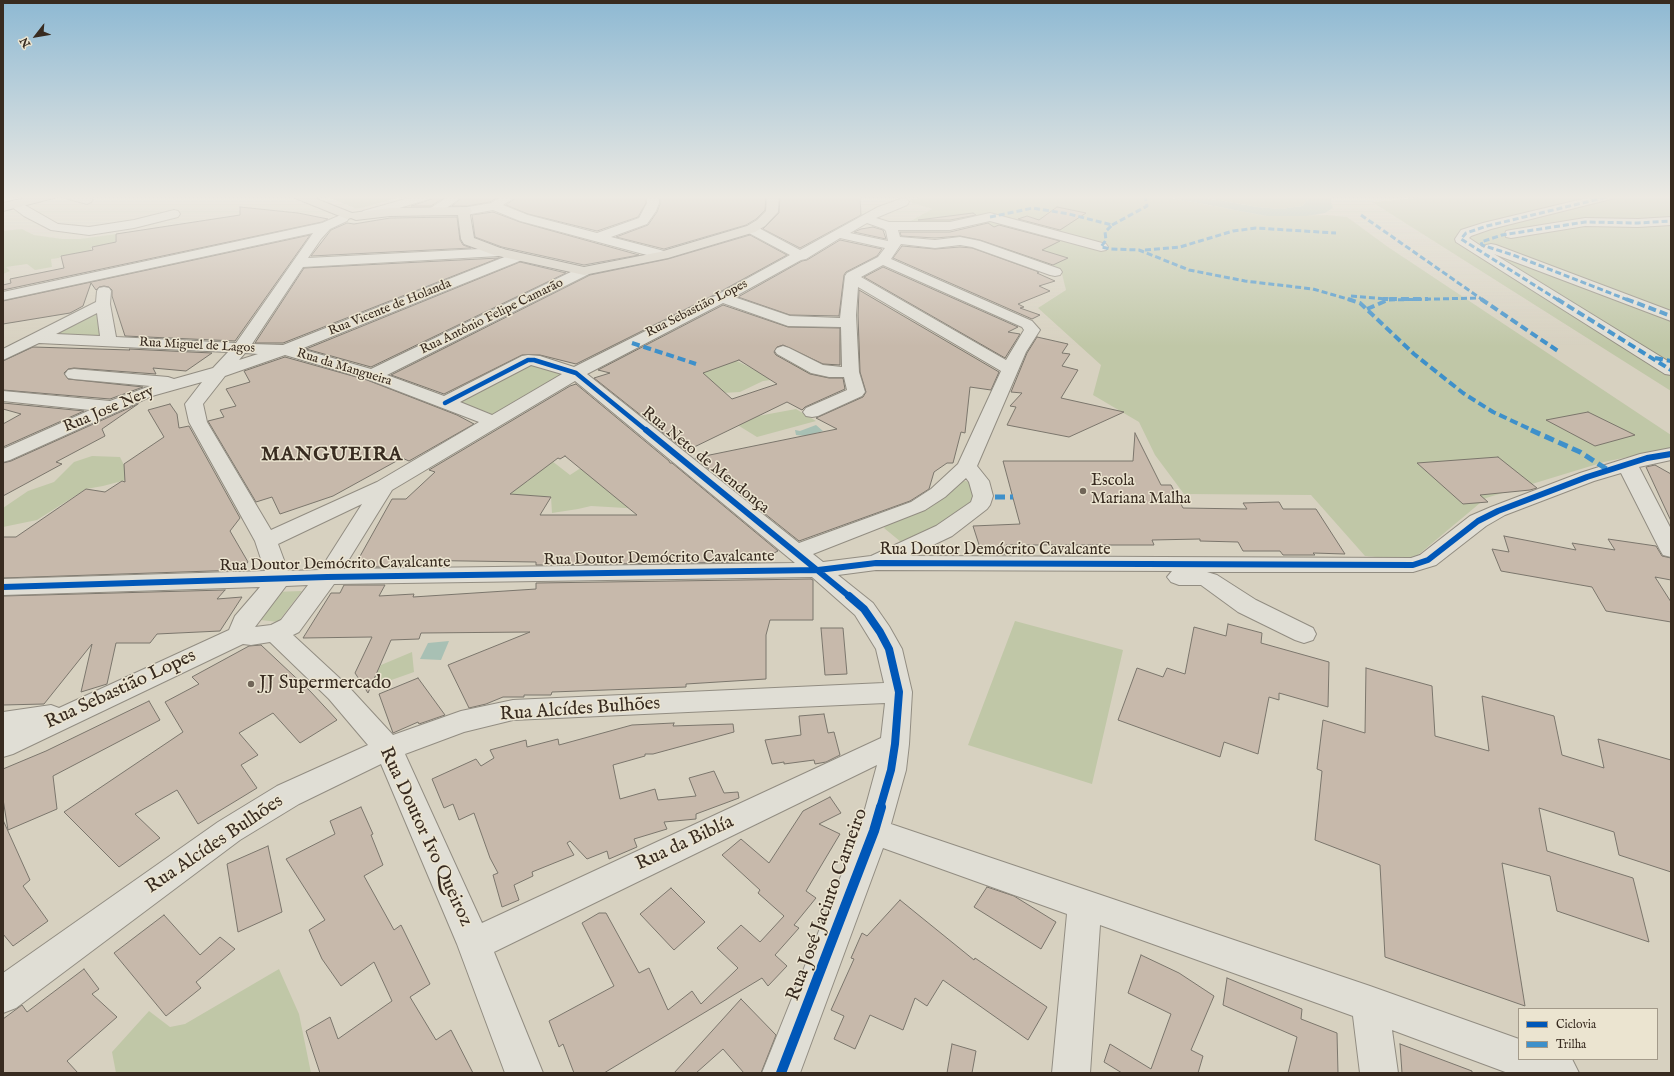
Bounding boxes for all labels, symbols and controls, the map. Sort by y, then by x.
north arrow [16,16,56,56]
text: N [17,34,34,50]
street label: Rua Vicente de Holanda [326,276,454,340]
street label: Rua Antônio Felipe Camarão [418,276,566,358]
street label: Rua Sebastião Lopes [643,277,751,341]
street label: Rua Miguel de Lagos [139,335,255,357]
street label: Rua da Mangueira [294,346,394,390]
street label: Rua Jose Nery [61,382,157,438]
street label: Rua Neto de Mendonça [637,404,773,518]
district label: MANGUEIRA [261,444,403,468]
place label: Escola Mariana Malha [1091,472,1191,510]
marker: Escola Mariana Malha [1078,486,1088,496]
street label: Rua Doutor Demócrito Cavalcante [879,541,1111,561]
street label: Rua Doutor Demócrito Cavalcante [543,547,775,571]
street label: Rua Doutor Demócrito Cavalcante [219,553,451,577]
street label: Rua Sebastião Lopes [42,645,200,735]
place label: JJ Supermercado [259,673,391,695]
marker: JJ Supermercado [246,679,256,689]
street label: Rua Alcídes Bulhões [499,693,661,727]
street label: Rua Doutor Ivo Queiroz [373,744,477,930]
street label: Rua Alcídes Bulhões [142,791,288,899]
street label: Rua José Jacinto Carneiro [783,806,873,1004]
street label: Rua da Biblía [633,811,737,877]
legend [1518,1008,1658,1060]
text: Ciclovia [1556,1017,1596,1032]
text: Trilha [1556,1037,1586,1052]

